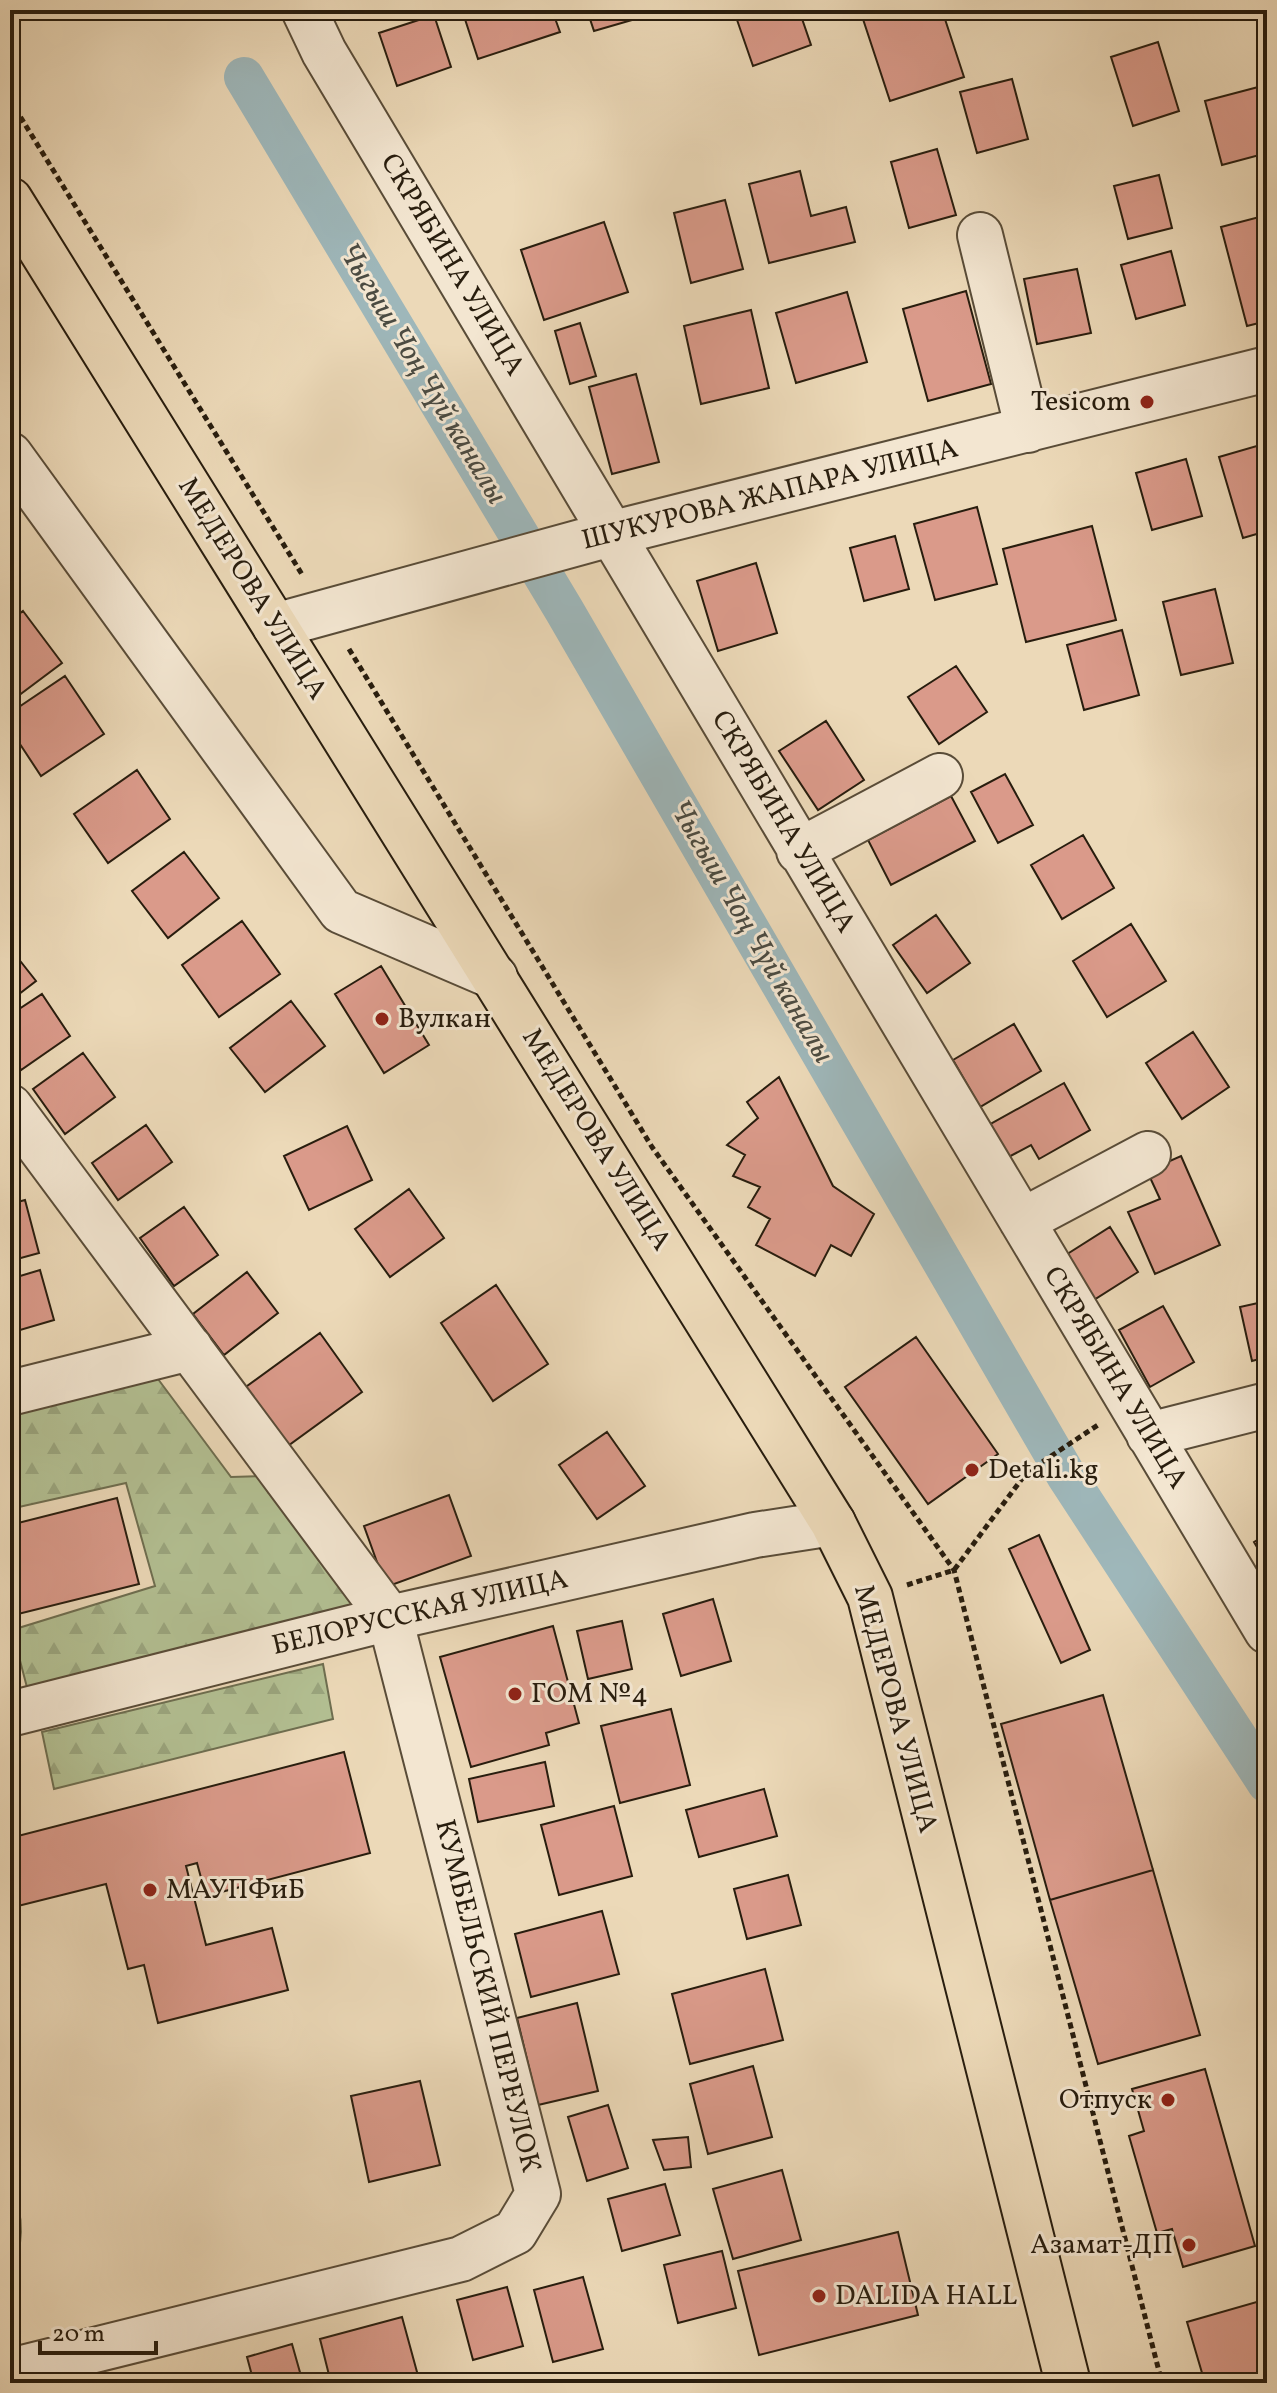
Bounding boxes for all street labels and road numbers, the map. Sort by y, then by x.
street label: СКРЯБИНА УЛИЦА [370,146,534,384]
street label: ШУКУРОВА ЖАПАРА УЛИЦА [578,429,963,561]
street label: МЕДЕРОВА УЛИЦА [168,470,336,708]
street label: СКРЯБИНА УЛИЦА [701,703,865,941]
street label: МЕДЕРОВА УЛИЦА [512,1021,680,1259]
street label: СКРЯБИНА УЛИЦА [1033,1259,1197,1497]
street label: БЕЛОРУССКАЯ УЛИЦА [268,1560,572,1666]
street label: МЕДЕРОВА УЛИЦА [843,1581,947,1838]
street label: КУМБЕЛЬСКИЙ ПЕРЕУЛОК [424,1816,550,2176]

